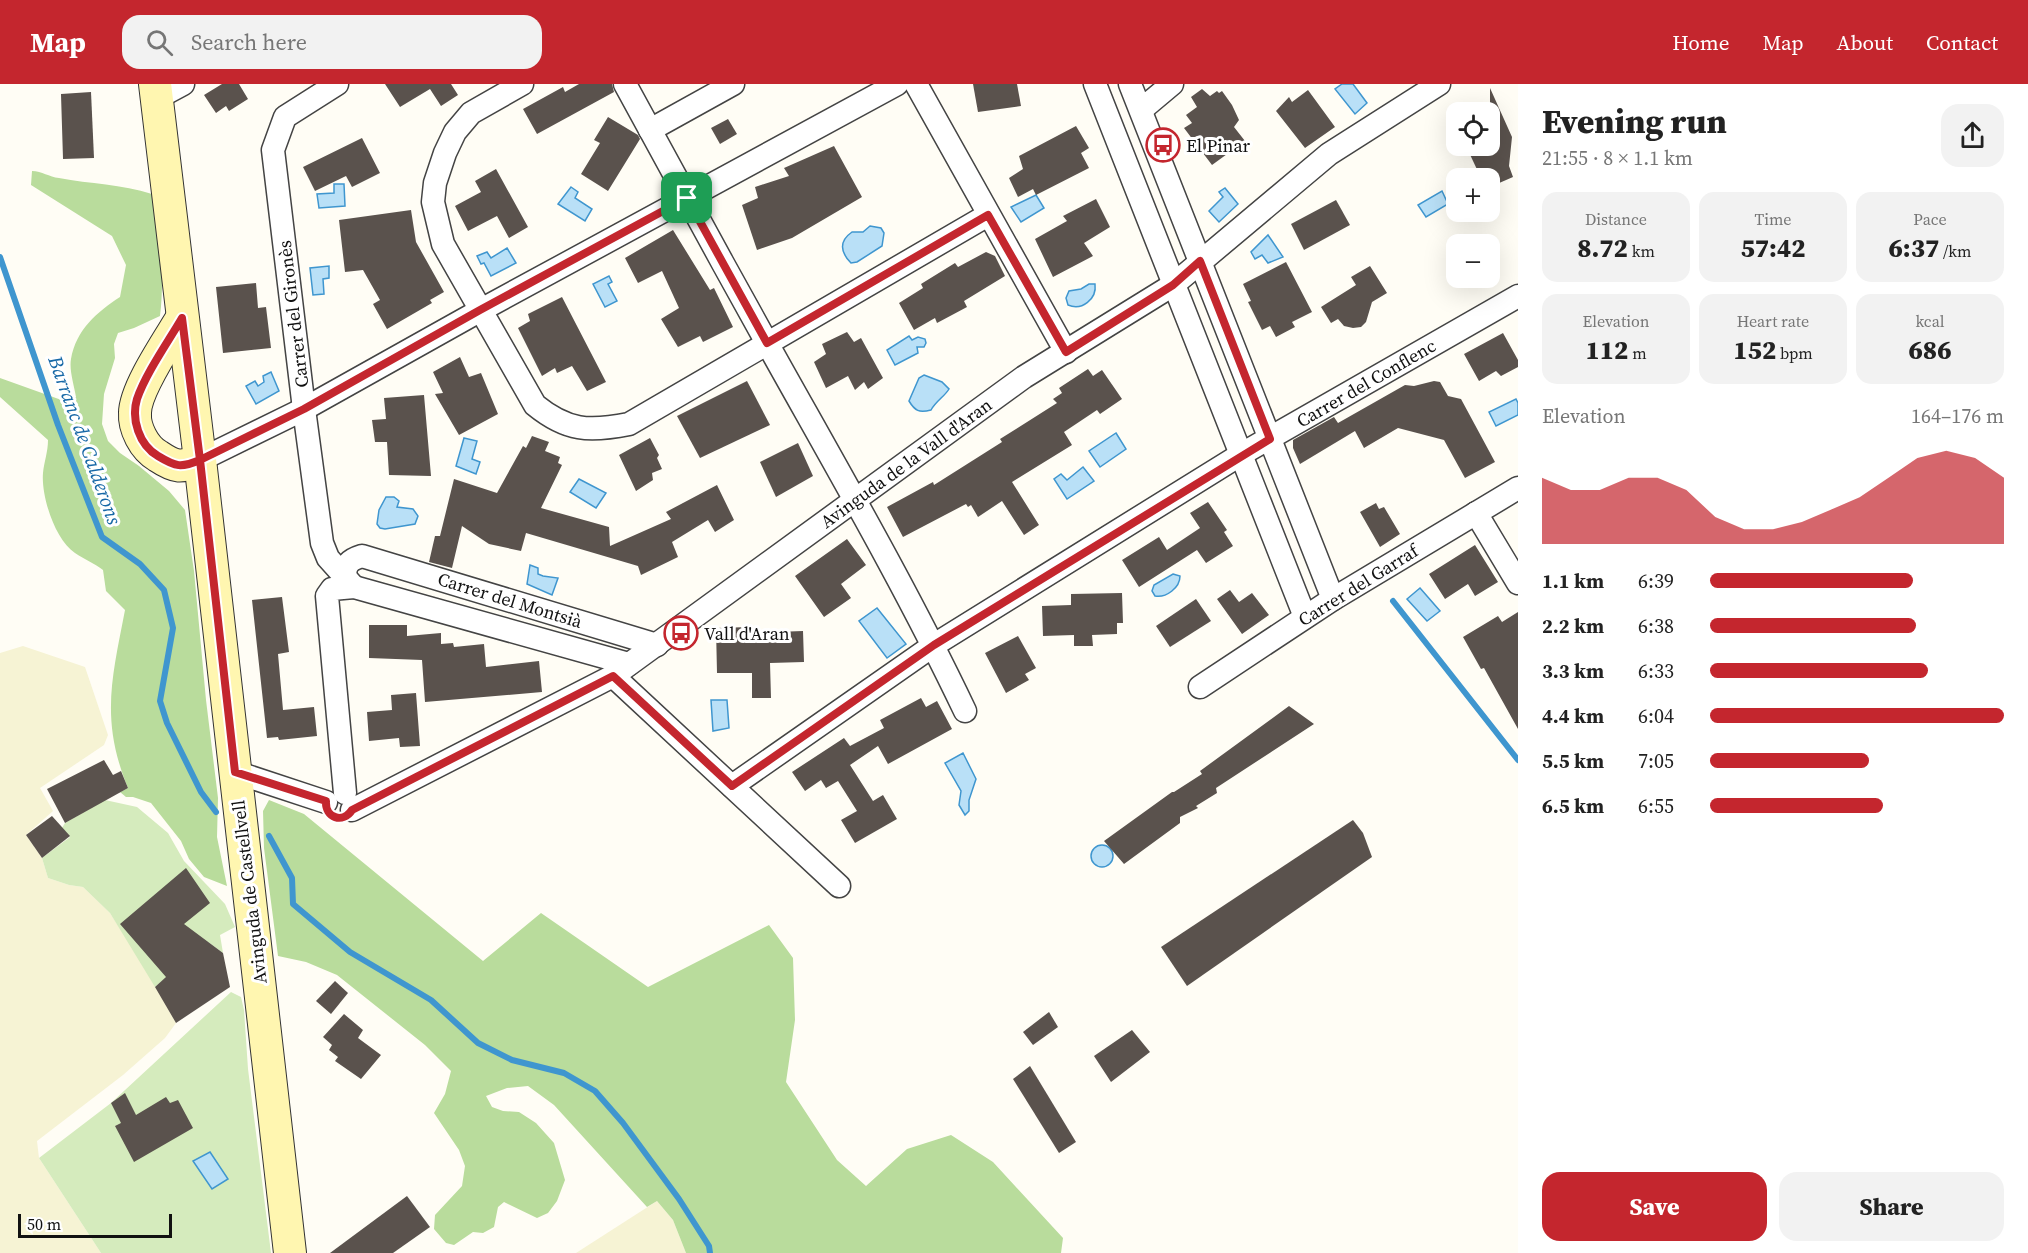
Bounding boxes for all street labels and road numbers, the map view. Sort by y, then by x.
street label: Carrer del Gironès [272,239,314,389]
street label: Carrer del Conflenc [1292,333,1441,433]
street label: Avinguda de la Vall d'Aran [815,392,997,534]
street label: Carrer del Garraf [1293,537,1424,632]
street label: Carrer del Montsià [435,566,586,634]
street label: Avinguda de Castellvell [225,799,273,985]

